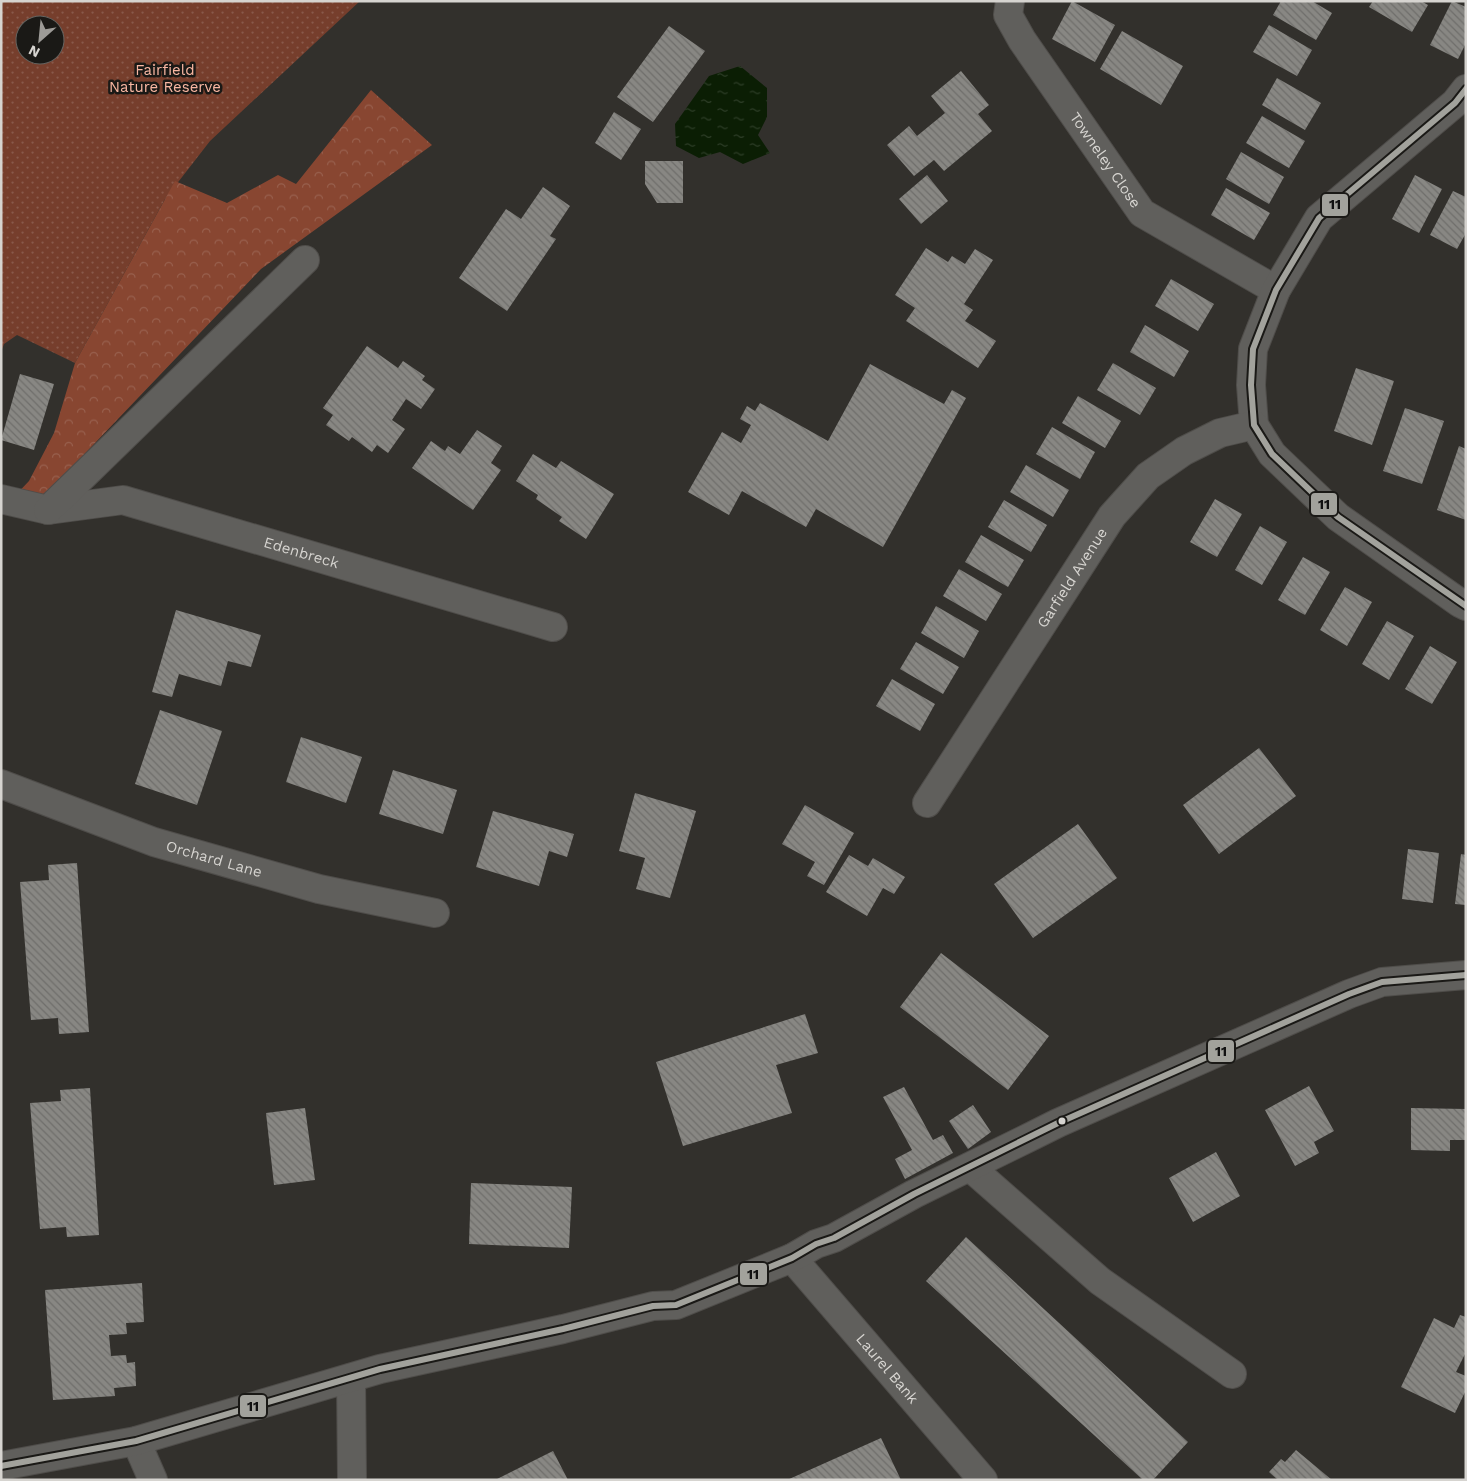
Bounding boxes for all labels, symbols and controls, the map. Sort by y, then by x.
north arrow [15,15,65,65]
text: N [26,42,42,61]
park label: Fairfield Nature Reserve [109,61,221,96]
street label: Towneley Close [1066,109,1145,212]
line badge: 11 [1321,193,1349,217]
text: 11 [1329,196,1341,212]
line badge: 11 [1310,492,1338,516]
text: 11 [1318,496,1330,512]
street label: Garfield Avenue [1033,524,1111,631]
street label: Edenbreck [262,533,342,572]
street label: Orchard Lane [164,837,264,881]
line badge: 11 [1207,1039,1235,1063]
text: 11 [1215,1043,1227,1059]
unlabelled marker [1057,1116,1067,1126]
line badge: 11 [739,1262,768,1286]
text: 11 [747,1266,759,1282]
street label: Laurel Bank [852,1330,923,1408]
line badge: 11 [239,1394,267,1418]
text: 11 [247,1398,259,1414]

